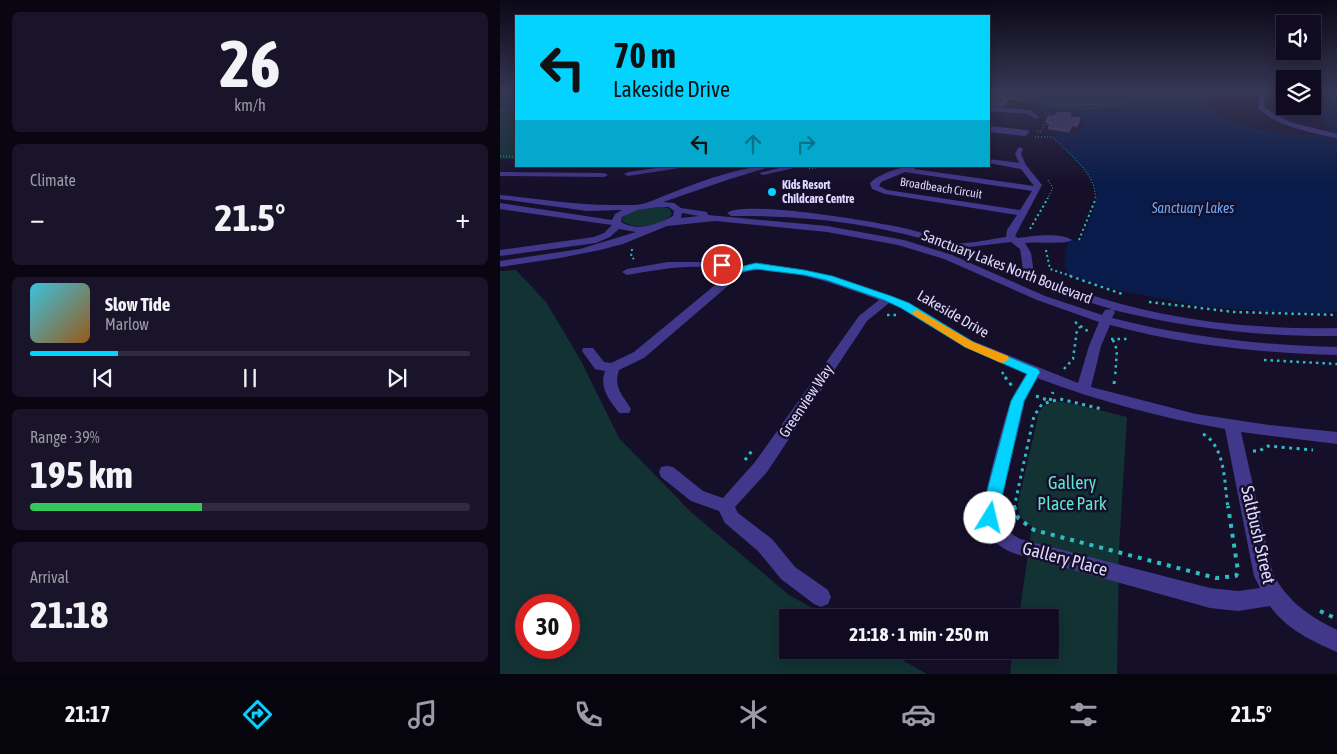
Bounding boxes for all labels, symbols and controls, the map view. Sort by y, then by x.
map controls [1276,15,1321,115]
button: sound [1276,15,1321,60]
text: 26 [219,26,281,101]
icon: left [530,35,595,100]
text: 70 m [613,35,676,75]
button: layers [1276,70,1321,115]
text: Lakeside Drive [613,76,730,102]
text: km/h [234,96,266,114]
icon: left [686,130,714,158]
icon: ahead [739,130,767,158]
icon: right [792,130,820,158]
text: Climate [30,171,76,189]
street label: Broadbeach Circuit [899,175,984,201]
place label: Kids Resort Childcare Centre [782,178,855,206]
marker: Kids Resort Childcare Centre [766,186,778,198]
text: 21.5° [215,196,285,239]
water label: Sanctuary Lakes [1151,200,1234,216]
text: − [30,202,45,234]
text: + [455,202,470,234]
street label: Sanctuary Lakes North Boulevard [920,226,1095,307]
pin [701,244,743,286]
icon: arrive [708,251,736,279]
street label: Lakeside Drive [914,286,992,341]
text: Slow Tide [105,293,170,315]
text: Marlow [105,315,149,333]
street label: Greenview Way [775,361,836,440]
icon: previous [89,364,117,392]
icon: pause [236,364,264,392]
icon: next [383,364,411,392]
text: Range · 39% [30,428,100,446]
text: 195 km [30,453,133,496]
park label: Gallery Place Park [1037,472,1107,514]
street label: Saltbush Street [1237,484,1280,586]
position arrow [963,491,1015,543]
street label: Gallery Place [1020,537,1110,580]
text: Arrival [30,568,69,586]
text: 21:18 [30,593,108,636]
speed limit sign: 30 [515,594,580,659]
text: 21:18 · 1 min · 250 m [849,623,989,645]
icon: directions [240,697,275,732]
icon: music [405,697,440,732]
icon: phone [571,697,606,732]
icon: climate [736,697,771,732]
icon: car [901,697,936,732]
icon: filters [1066,697,1101,732]
text: 21:17 [65,701,110,727]
text: 21.5° [1231,701,1272,727]

